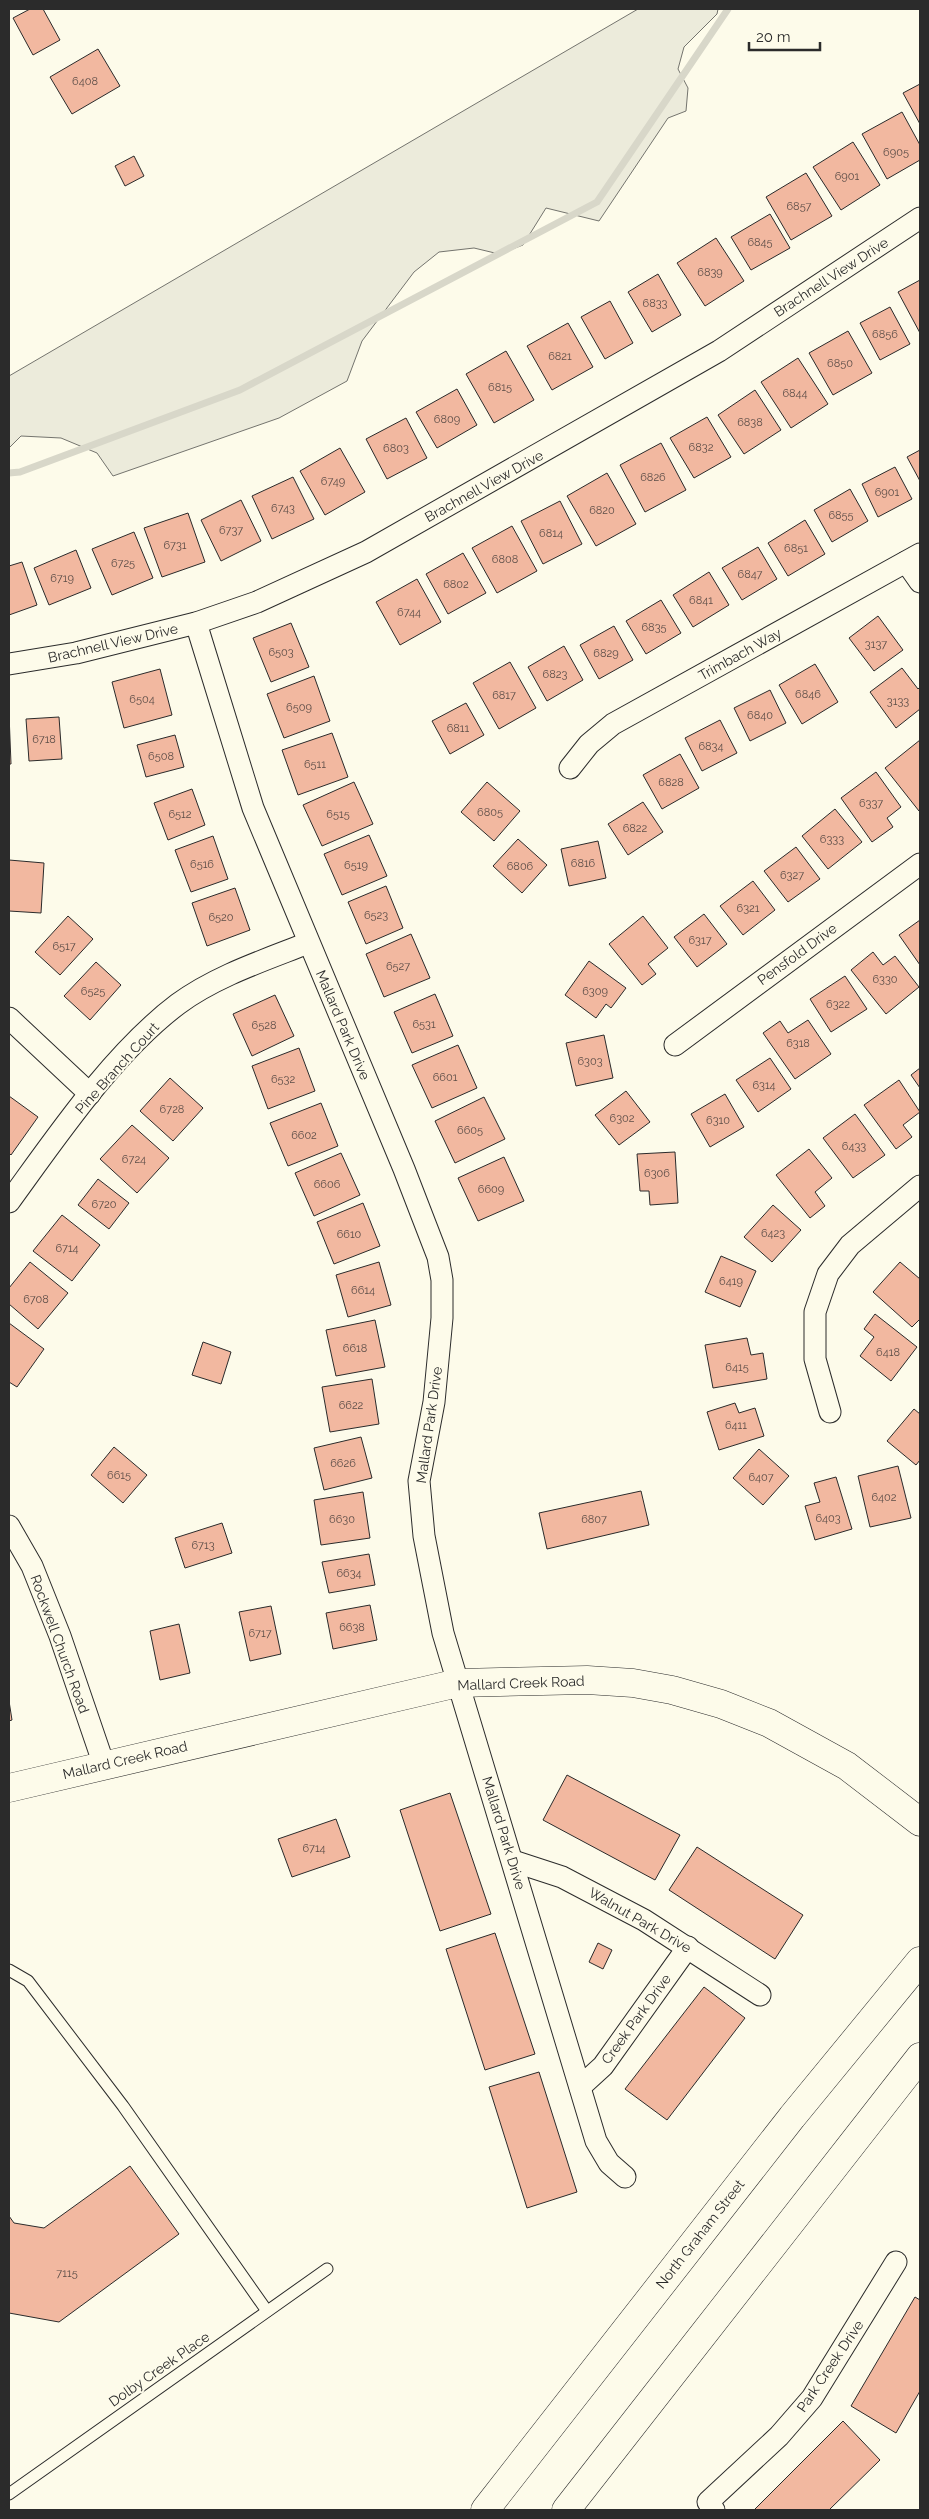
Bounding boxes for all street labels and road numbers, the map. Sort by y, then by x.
street label: Brachnell View Drive [771,234,891,320]
street label: Brachnell View Drive [422,447,546,525]
street label: Brachnell View Drive [46,620,180,666]
street label: Trimbach Way [696,624,785,683]
street label: Pensfold Drive [754,920,840,988]
street label: Mallard Park Drive [313,968,373,1082]
street label: Pine Branch Court [72,1019,162,1117]
street label: Mallard Park Drive [413,1366,445,1484]
street label: Rockwell Church Road [27,1573,93,1715]
street label: Mallard Creek Road [457,1673,585,1693]
street label: Mallard Creek Road [61,1738,189,1782]
street label: Mallard Park Drive [479,1774,529,1892]
street label: Walnut Park Drive [586,1884,694,1956]
street label: Creek Park Drive [598,1971,674,2067]
street label: North Graham Street [652,2176,748,2292]
street label: Park Creek Drive [793,2317,867,2415]
street label: Dolby Creek Place [106,2328,212,2410]

